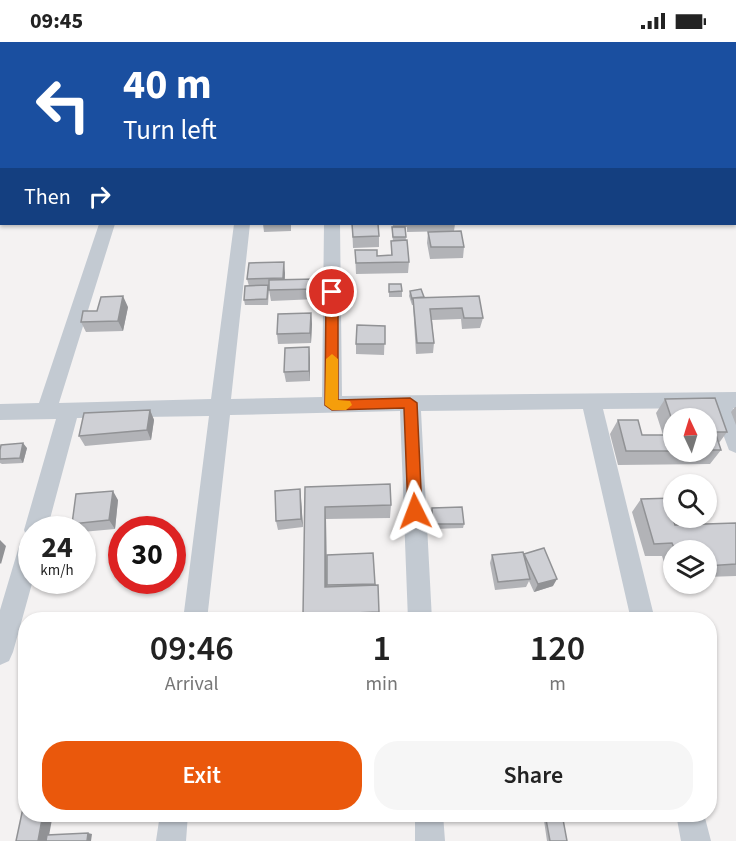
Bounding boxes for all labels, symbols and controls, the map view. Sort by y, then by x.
text: 09:45 [30,5,83,37]
text: 40 m [123,55,212,115]
icon: left [24,66,102,144]
text: Turn left [123,111,217,150]
icon: right [83,180,116,213]
text: Then [24,181,71,213]
pin [306,266,357,317]
icon: arrive [315,275,348,308]
north arrow [663,408,717,462]
map controls [663,408,717,594]
button: search [663,474,717,528]
position arrow [383,479,447,543]
speed limit sign: 30 [108,516,186,594]
text: 24 [41,526,73,569]
button: layers [663,540,717,594]
text: km/h [40,560,74,581]
text: 09:46 [150,623,234,674]
text: 1 [372,623,391,674]
text: 120 [530,623,585,674]
text: Arrival [165,670,219,698]
text: min [365,670,398,698]
text: m [549,670,566,698]
button: Exit [42,741,362,810]
button: Share [374,741,693,810]

